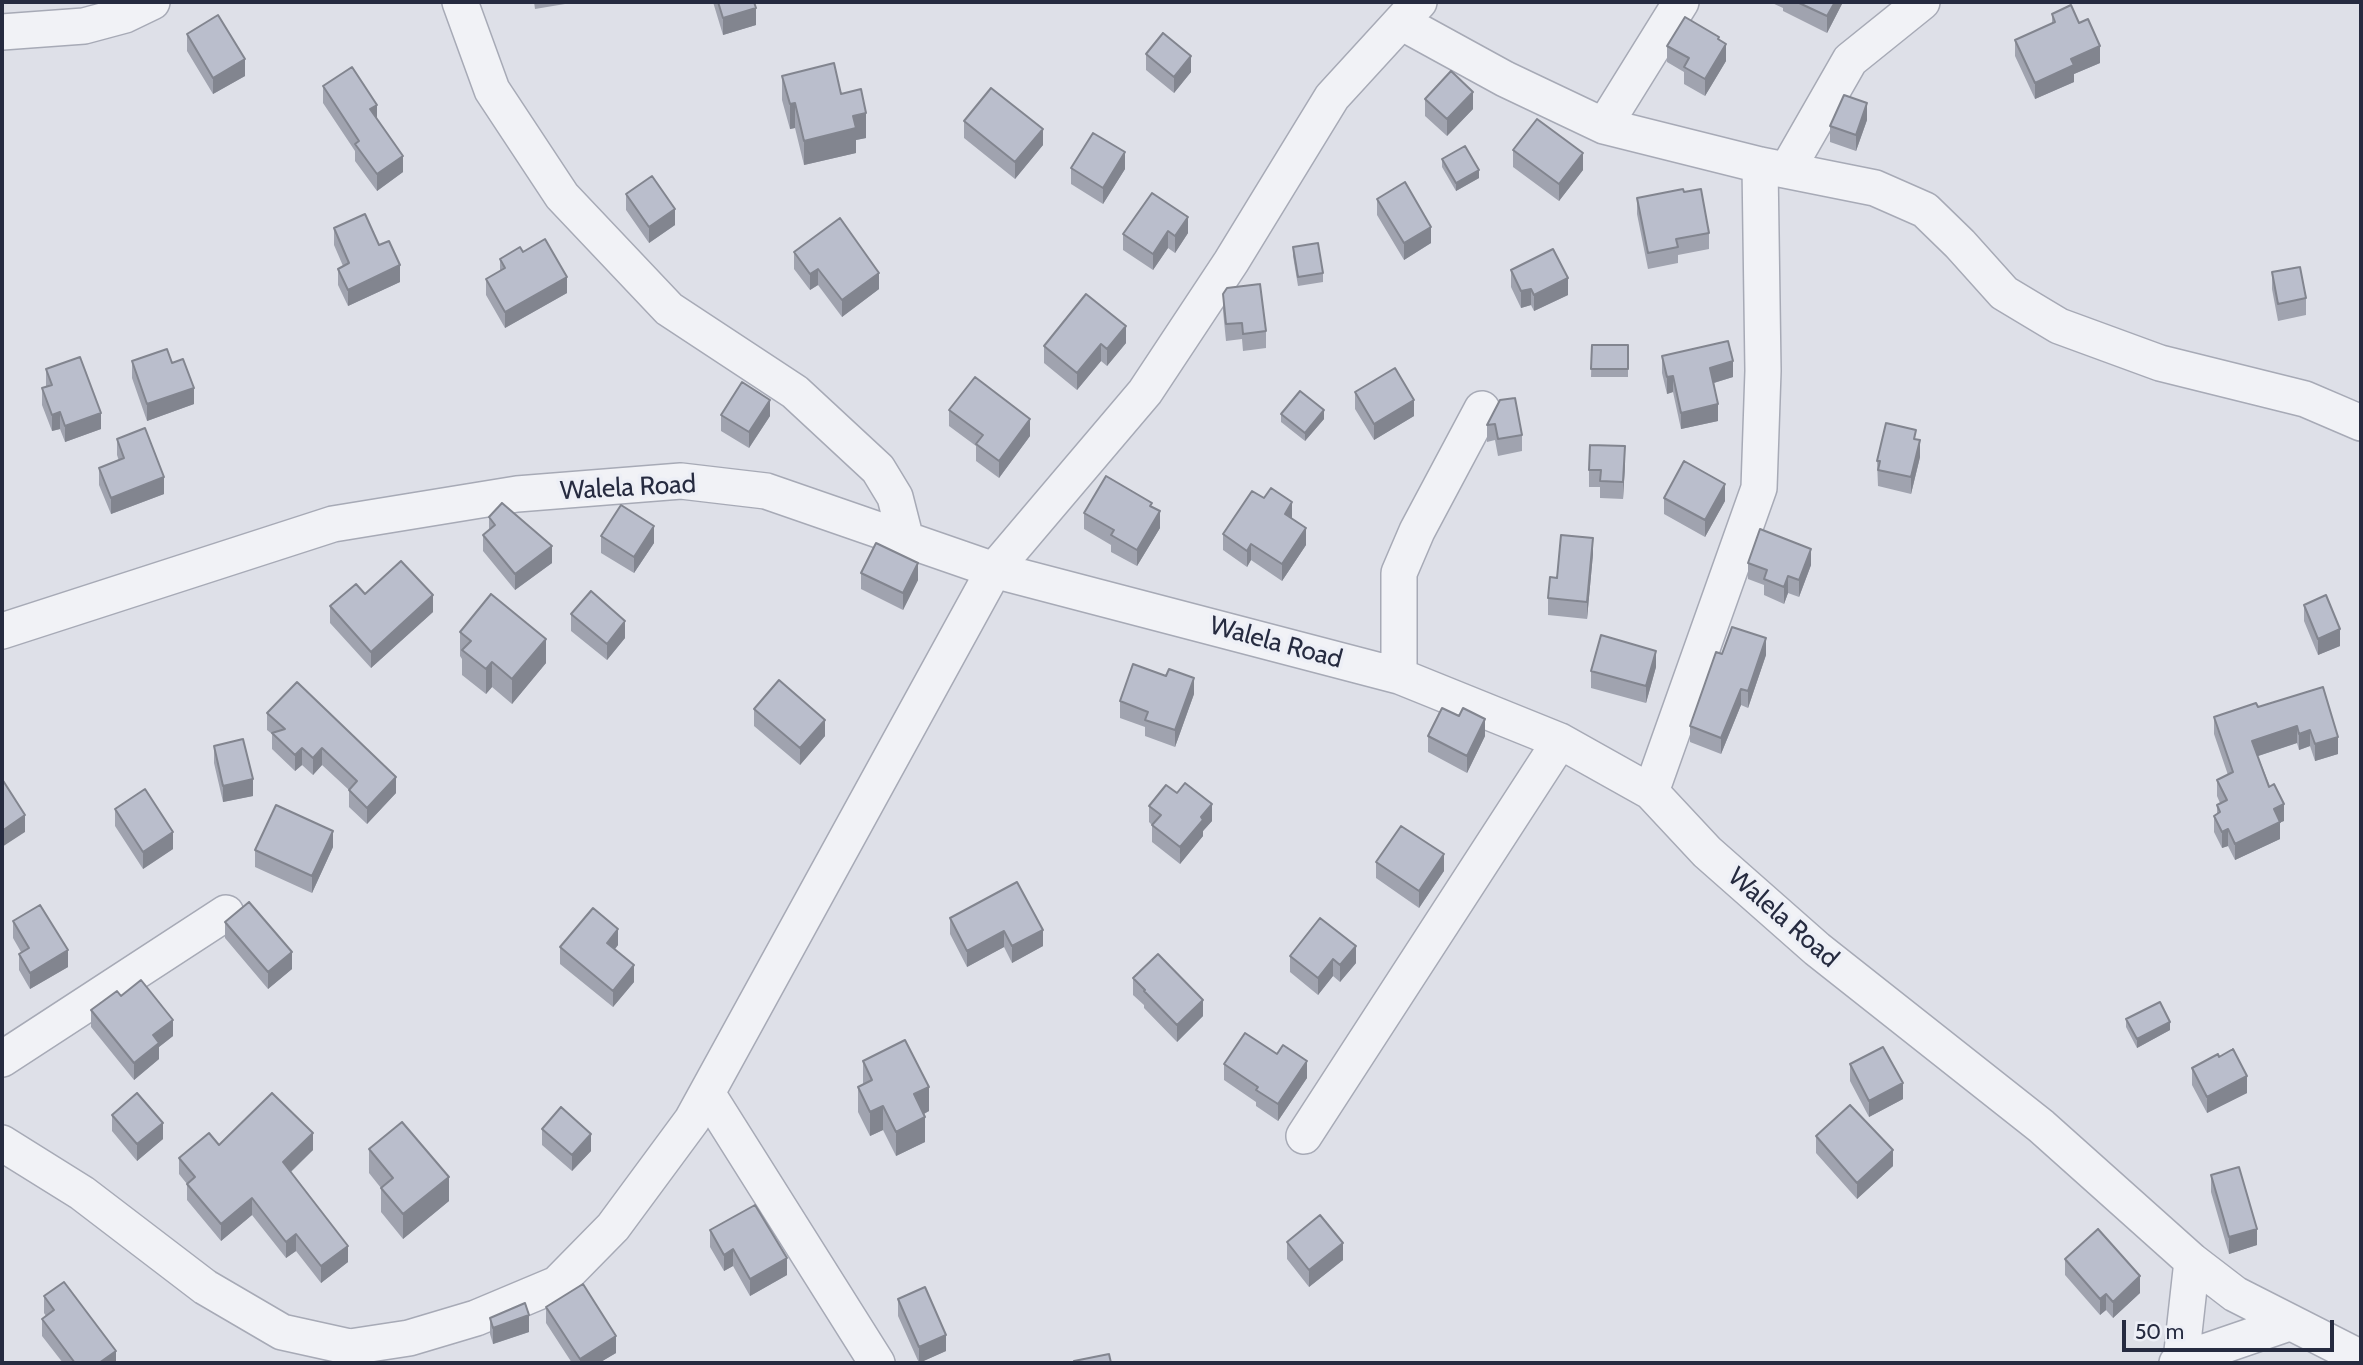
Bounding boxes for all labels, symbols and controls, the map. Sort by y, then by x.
street label: Walela Road [559,469,697,507]
street label: Walela Road [1206,610,1346,676]
street label: Walela Road [1721,862,1845,974]
scale bar [2125,1306,2337,1350]
text: 50 m [2135,1319,2184,1344]

